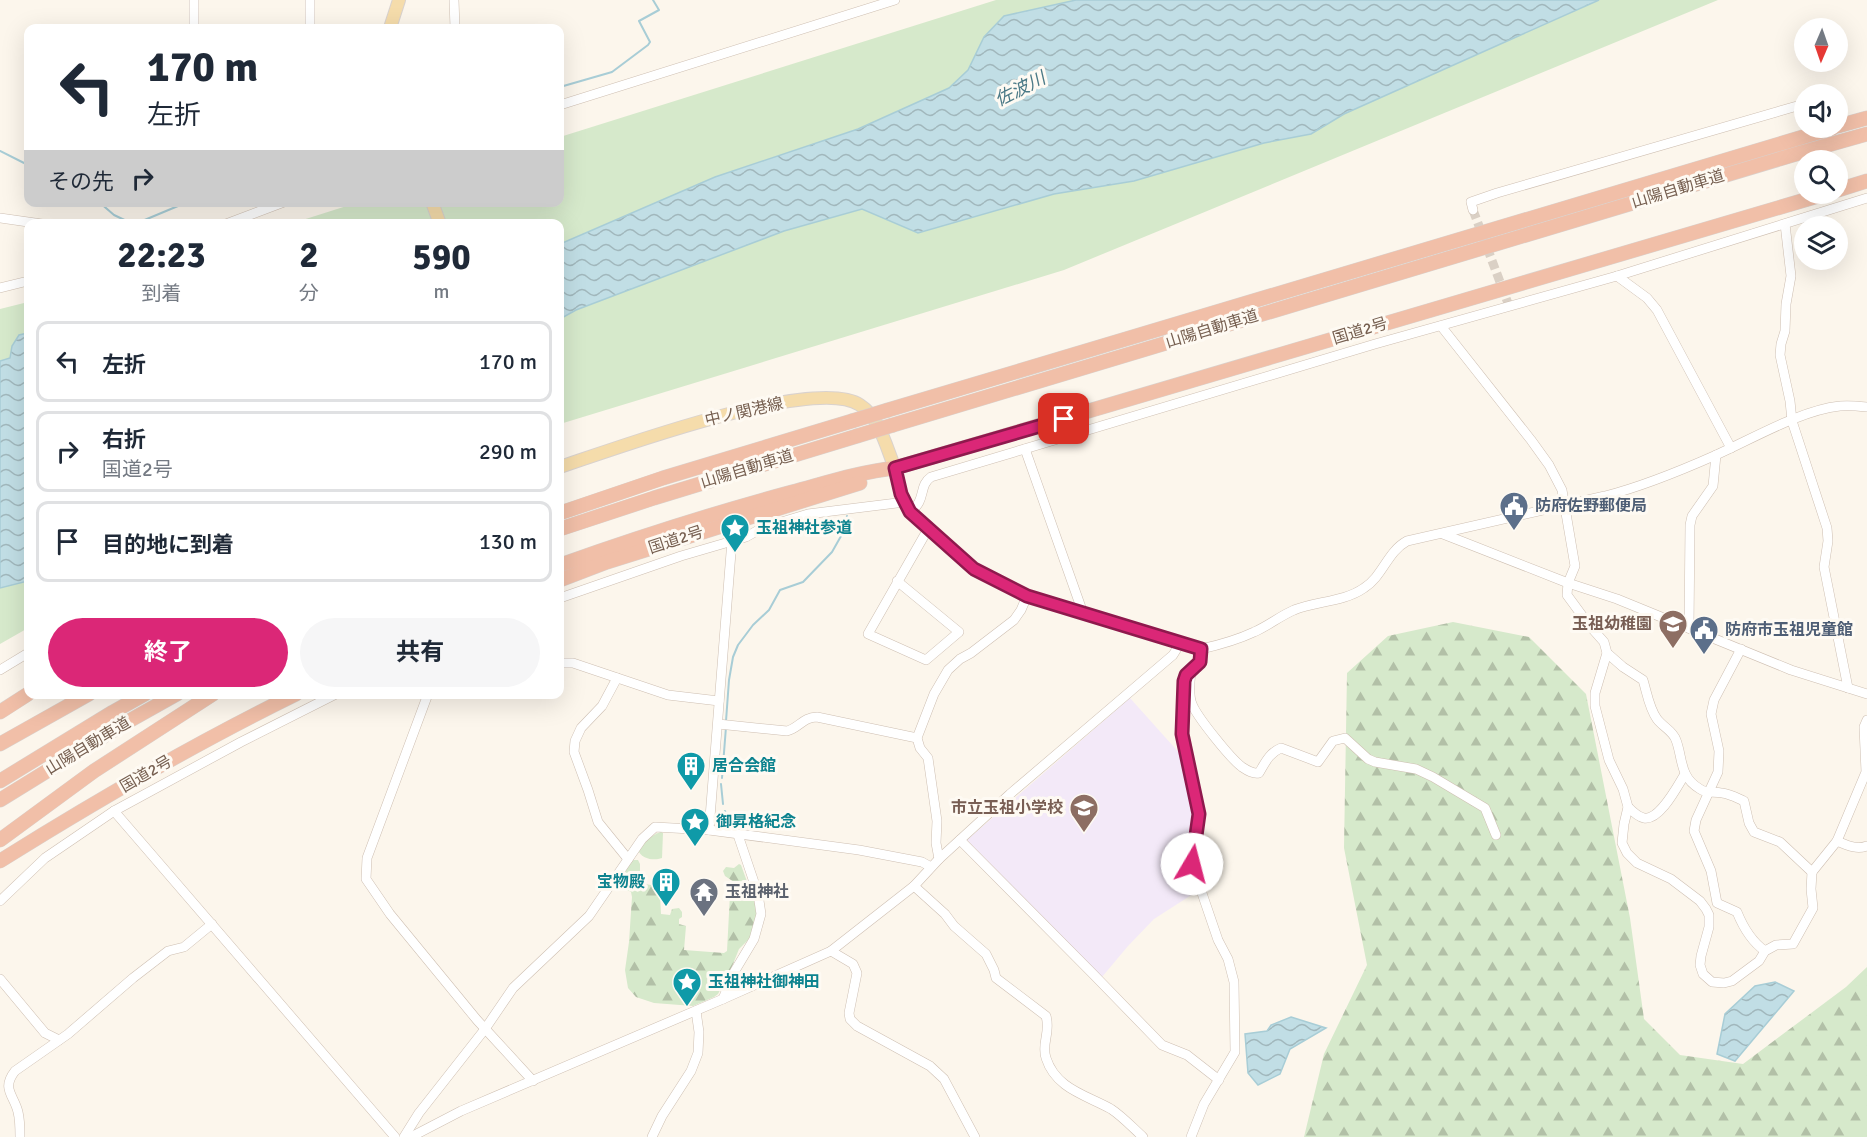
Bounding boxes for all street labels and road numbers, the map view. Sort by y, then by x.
street label: 山陽自動車道 [1629,165,1727,213]
street label: 山陽自動車道 [1163,305,1261,353]
street label: 国道2号 [1330,313,1390,349]
street label: 中ノ関港線 [703,393,785,431]
street label: 山陽自動車道 [698,445,796,493]
street label: 国道2号 [646,522,706,558]
street label: 山陽自動車道 [42,713,134,779]
street label: 国道2号 [116,751,176,797]

